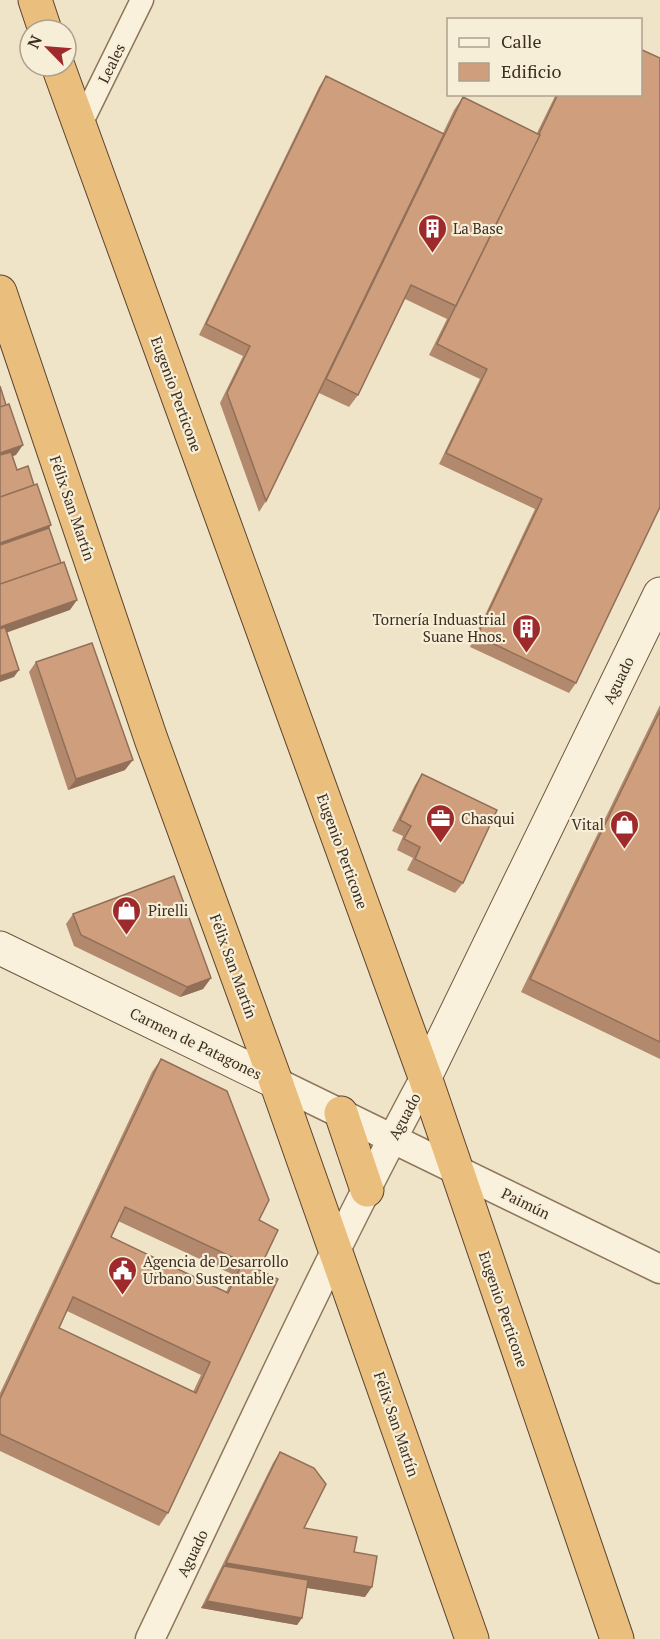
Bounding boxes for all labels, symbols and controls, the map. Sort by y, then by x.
north arrow [18,18,78,78]
legend [447,18,642,96]
text: Calle [501,29,542,53]
text: N [22,32,47,52]
street label: Leales [93,40,129,86]
text: Edificio [501,59,561,83]
building icon: La Base [416,212,448,254]
place label: La Base [453,218,503,238]
street label: Eugenio Perticone [147,333,207,455]
street label: Félix San Martín [46,453,100,563]
place label: Tornería Induastrial Suane Hnos. [373,609,506,646]
building icon: Tornería Induastrial Suane Hnos. [511,612,543,654]
street label: Aguado [598,653,638,707]
street label: Eugenio Perticone [313,790,373,912]
office icon: Chasqui [424,802,456,844]
place label: Chasqui [461,808,515,828]
shop icon: Vital [609,808,641,850]
place label: Vital [572,814,604,834]
shop icon: Pirelli [111,894,143,936]
place label: Pirelli [148,900,188,920]
street label: Félix San Martín [206,911,262,1021]
street label: Carmen de Patagones [127,1002,265,1084]
street label: Aguado [383,1089,425,1143]
street label: Paimún [498,1183,554,1223]
street label: Eugenio Perticone [475,1248,533,1370]
place label: Agencia de Desarrollo Urbano Sustentable [143,1251,289,1288]
public building icon: Agencia de Desarrollo Urbano Sustentable [106,1254,138,1296]
street label: Félix San Martín [370,1369,424,1479]
street label: Aguado [172,1526,212,1580]

